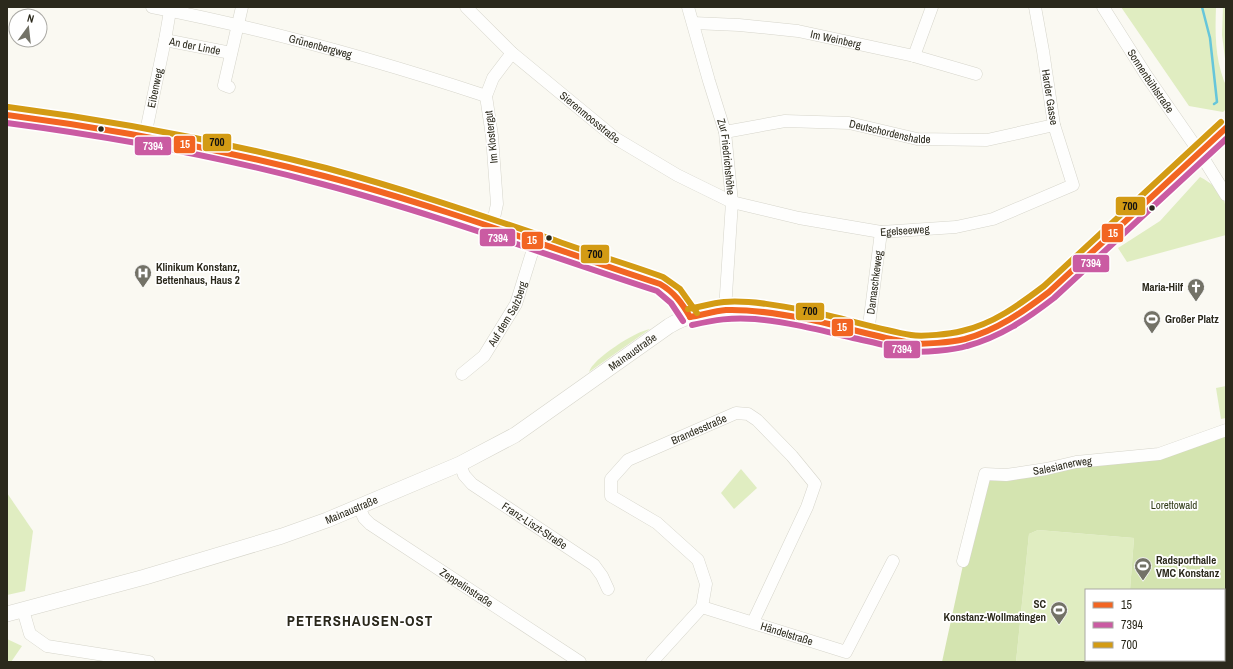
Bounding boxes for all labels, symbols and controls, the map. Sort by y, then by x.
north arrow [8,8,48,48]
text: N [26,11,36,26]
street label: Im Weinberg [809,27,862,51]
street label: Grünenbergweg [287,31,354,62]
street label: An der Linde [167,34,222,58]
street label: Sonnenbühlstraße [1124,46,1177,116]
street label: Eibenweg [144,67,166,109]
street label: Harder Gasse [1039,68,1061,126]
street label: Sierenmoosstraße [557,88,623,146]
street label: Im Klostergut [481,109,501,164]
street label: Deutschordenshalde [848,116,931,146]
street label: Zur Friedrichshöhe [714,117,738,195]
unlabelled marker [96,124,106,134]
line badge: 700 [202,133,232,152]
line badge: 15 [173,135,196,154]
text: 700 [209,135,225,149]
line badge: 7394 [134,136,172,156]
text: 15 [180,137,190,151]
text: 7394 [143,139,163,153]
line badge: 700 [1115,196,1146,216]
text: 700 [1122,199,1138,213]
unlabelled marker [1147,203,1157,213]
street label: Egelseeweg [880,222,930,239]
line badge: 15 [1101,223,1124,243]
text: 15 [1108,226,1118,240]
line badge: 7394 [479,228,516,247]
text: 7394 [488,231,508,245]
line badge: 15 [521,231,544,250]
text: 15 [527,233,537,247]
unlabelled marker [544,233,554,243]
line badge: 700 [580,244,610,264]
text: 700 [587,247,603,261]
street label: Damaschkeweg [863,250,886,315]
line badge: 7394 [1072,254,1110,273]
text: 7394 [1081,256,1101,270]
place label: Klinikum Konstanz, Bettenhaus, Haus 2 [156,260,240,287]
hospital icon: Klinikum Konstanz, Bettenhaus, Haus 2 [133,263,153,288]
church icon: Maria-Hilf [1186,277,1206,302]
street label: Auf dem Salzberg [484,280,530,350]
place label: Maria-Hilf [1142,280,1183,294]
line badge: 700 [795,302,825,321]
text: 700 [802,304,818,318]
sports icon: Großer Platz [1142,309,1162,334]
place label: Großer Platz [1165,312,1219,326]
line badge: 15 [831,318,854,337]
text: 15 [837,320,847,334]
street label: Mainaustraße [606,330,659,374]
line badge: 7394 [883,340,921,359]
text: 7394 [892,342,912,356]
street label: Brandesstraße [669,411,729,447]
street label: Salesianerweg [1032,454,1092,478]
street label: Mainaustraße [323,492,380,527]
park label: Lorettowald [1151,498,1197,512]
street label: Franz-Liszt-Straße [499,499,570,552]
place label: Radsporthalle VMC Konstanz [1156,553,1220,580]
sports icon: Radsporthalle VMC Konstanz [1133,556,1153,581]
street label: Zeppelinstraße [437,565,496,610]
legend [1085,589,1225,661]
place label: SC Konstanz-Wollmatingen [943,597,1046,624]
text: 15 [1121,597,1132,613]
sports icon: SC Konstanz-Wollmatingen [1049,600,1069,625]
district label: PETERSHAUSEN-OST [287,610,433,631]
text: 7394 [1121,617,1143,633]
street label: Händelstraße [759,619,815,648]
text: 700 [1121,637,1137,653]

